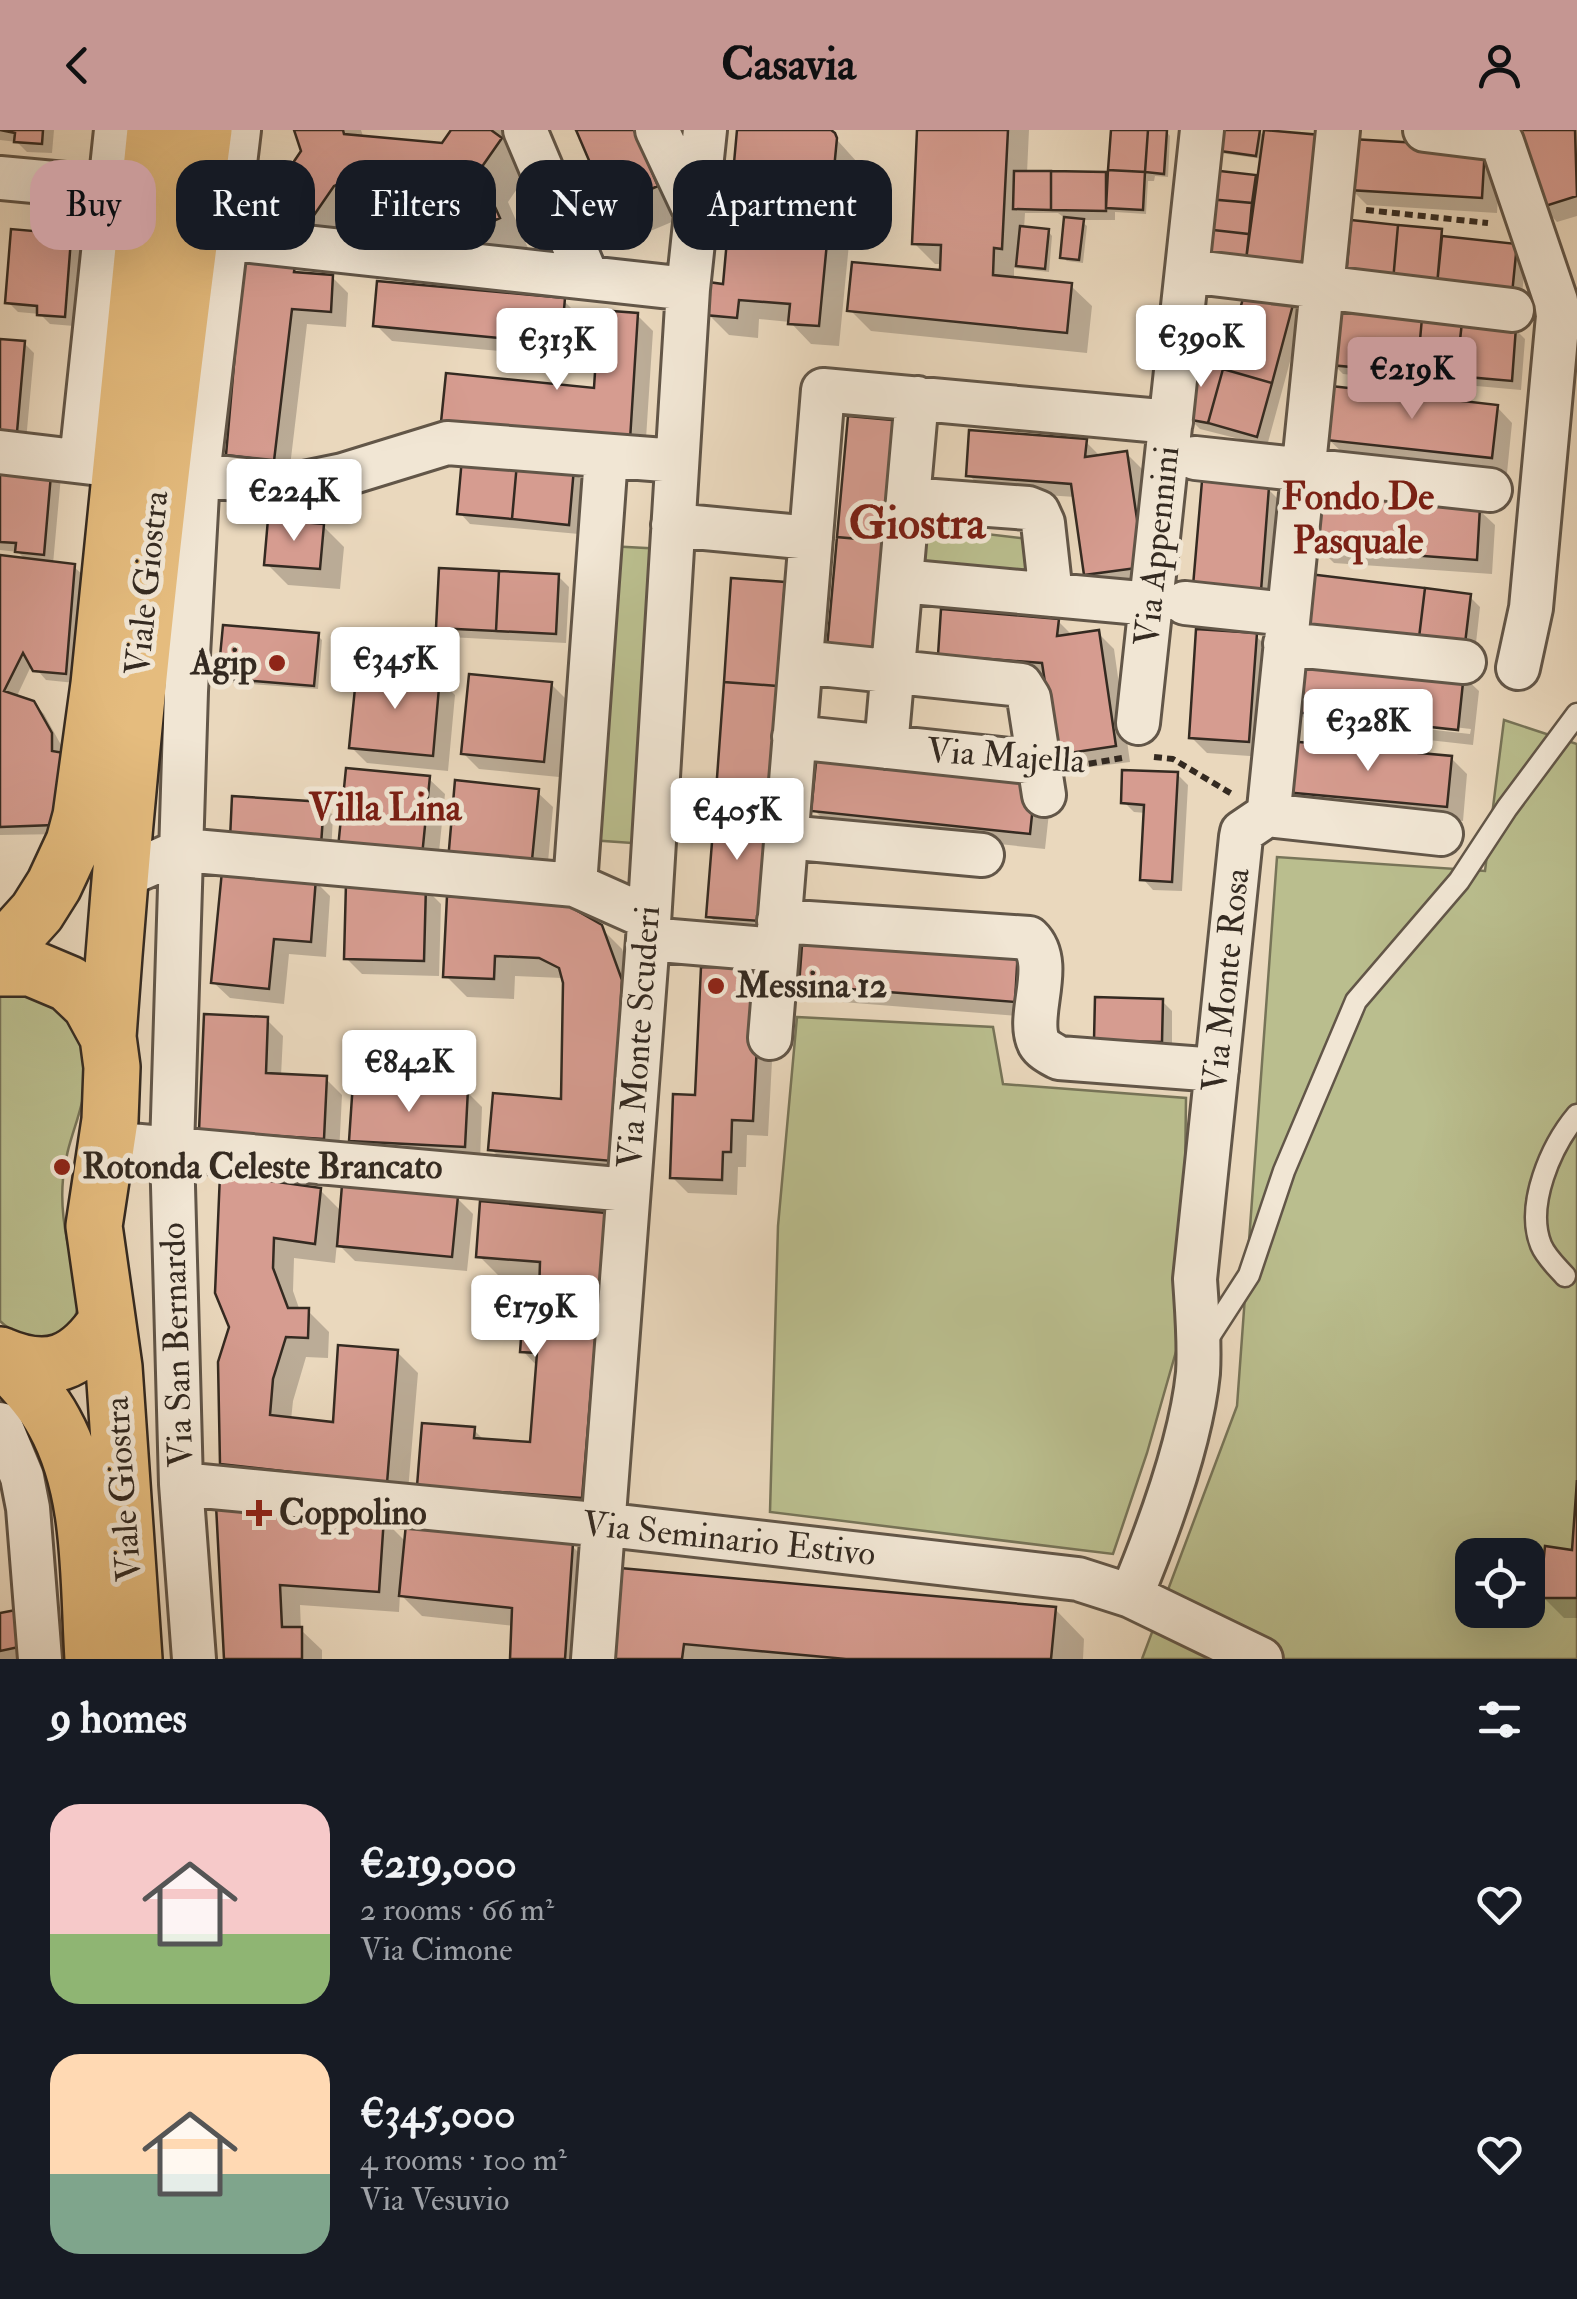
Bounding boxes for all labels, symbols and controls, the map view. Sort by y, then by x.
text: Casavia [721,37,856,93]
icon: back [50,38,105,93]
icon: person [1472,38,1527,93]
chip: Buy [30,160,156,250]
chip: Rent [176,160,315,250]
chip: Filters [335,160,496,250]
chip: New [516,160,653,250]
chip: Apartment [673,160,892,250]
pin: €390K [1131,305,1271,390]
pin: €313K [487,308,627,393]
text: €390K [1158,317,1244,357]
text: €313K [518,320,596,360]
pin: €219K [1342,337,1482,422]
text: €219K [1370,349,1455,389]
street label: Via Appennini [1125,444,1189,648]
pin: €224K [224,459,364,544]
text: €224K [249,471,339,511]
district label: Fondo De Pasquale [1282,473,1434,565]
street label: Viale Giostra [115,488,179,677]
district label: Giostra [849,496,987,552]
pin: €345K [325,627,465,712]
text: €345K [353,639,437,679]
place label: Agip [189,641,257,685]
marker: Agip [266,652,288,674]
pin: €328K [1298,689,1438,774]
text: €328K [1326,701,1410,741]
street label: Via Majella [925,729,1087,784]
pin: €405K [667,778,807,863]
district label: Villa Lina [309,784,463,832]
text: €405K [693,790,781,830]
street label: Via Monte Rosa [1192,865,1260,1094]
street label: Via Monte Scuderi [608,904,670,1170]
place label: Messina 12 [735,964,888,1008]
marker: Messina 12 [705,975,727,997]
pin: €842K [339,1030,479,1115]
text: €842K [364,1042,454,1082]
place label: Rotonda Celeste Brancato [82,1145,442,1189]
marker: Rotonda Celeste Brancato [51,1156,73,1178]
street label: Via San Bernardo [151,1222,203,1468]
pin: €179K [465,1275,605,1360]
text: €179K [493,1287,577,1327]
street label: Viale Giostra [95,1394,151,1583]
place label: Coppolino [279,1491,427,1535]
marker: Coppolino [248,1502,270,1524]
street label: Via Seminario Estivo [580,1502,878,1576]
map controls [1455,1538,1545,1628]
button: locate [1455,1538,1545,1628]
icon: filters [1472,1692,1527,1747]
text: 9 homes [50,1693,187,1745]
text: €219,000 [360,1838,517,1890]
icon: home [130,1844,250,1964]
icon: heart [1472,1877,1527,1932]
text: 2 rooms · 66 m² [360,1890,554,1930]
text: Via Cimone [360,1930,513,1970]
text: €345,000 [360,2088,516,2140]
icon: home [130,2094,250,2214]
icon: heart [1472,2127,1527,2182]
text: 4 rooms · 100 m² [360,2140,567,2180]
text: Via Vesuvio [360,2180,509,2220]

